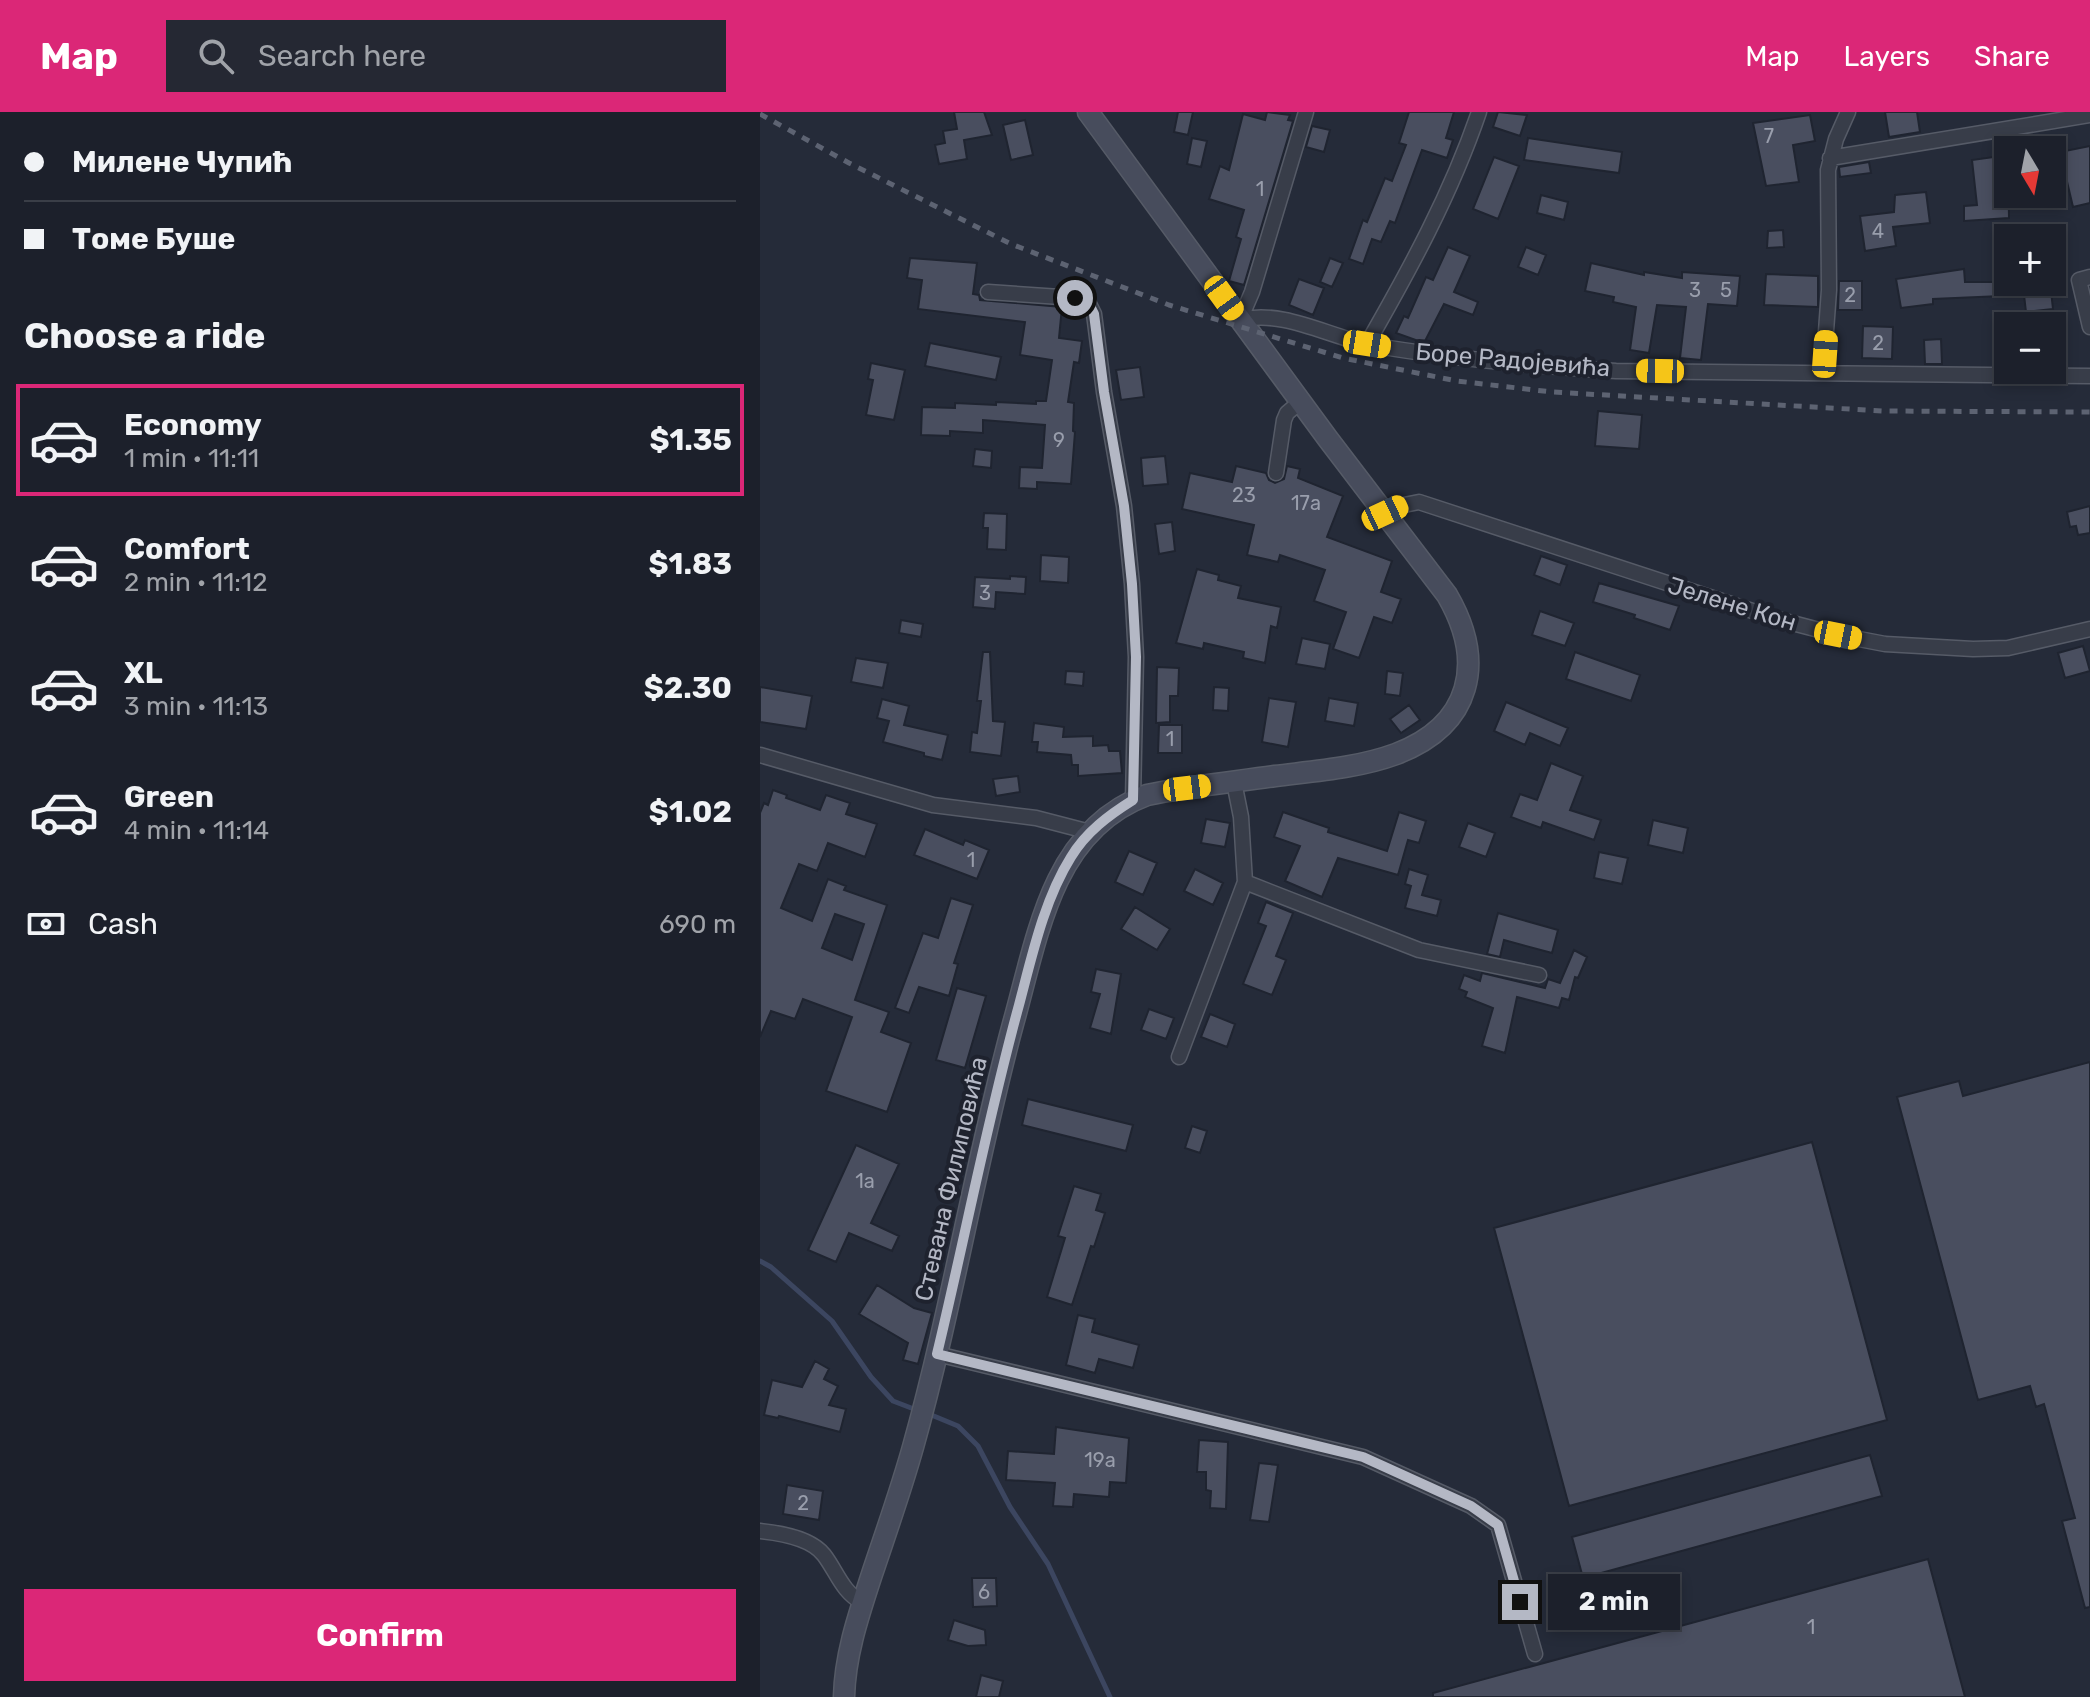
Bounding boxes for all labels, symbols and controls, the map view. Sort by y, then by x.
search box [166,20,726,92]
text: Map [40,33,118,79]
icon: search [194,34,238,78]
text: Search here [258,38,426,74]
text: Map [1745,40,1800,73]
text: Layers [1844,40,1930,73]
text: Share [1974,40,2050,73]
house number: 7 [1764,124,1774,148]
north arrow [1994,136,2066,208]
map controls [1994,136,2066,384]
text: Милене Чупић [72,144,293,180]
house number: 1 [1256,177,1264,201]
house number: 4 [1872,219,1884,243]
text: Томе Буше [72,221,235,257]
button: + [1994,224,2066,296]
car [1200,272,1248,324]
house number: 3 [1689,278,1701,302]
house number: 5 [1720,278,1732,302]
route start [1057,280,1093,316]
house number: 2 [1844,283,1856,307]
button: − [1994,312,2066,384]
text: Choose a ride [24,314,265,357]
car [1341,328,1393,360]
car [1811,329,1839,379]
house number: 2 [1872,331,1884,355]
street label: Боре Радојевића [1415,338,1611,382]
car [1636,359,1684,383]
icon: car [28,404,100,476]
text: Economy [124,407,262,443]
text: $1.35 [649,422,732,458]
house number: 9 [1053,428,1065,452]
text: 1 min · 11:11 [124,443,259,474]
house number: 23 [1232,483,1256,507]
house number: 17a [1291,491,1321,515]
car [1358,492,1412,534]
icon: car [28,528,100,600]
text: Comfort [124,531,250,567]
text: $1.83 [649,546,732,582]
text: 2 min · 11:12 [124,567,267,598]
street label: Јелене Кон [1664,571,1800,637]
house number: 3 [979,581,991,605]
car [1812,619,1864,651]
icon: car [28,652,100,724]
text: XL [124,655,163,691]
text: $2.30 [644,670,732,706]
text: 3 min · 11:13 [124,691,268,722]
house number: 1 [1166,727,1174,751]
car [1162,773,1212,803]
icon: car [28,776,100,848]
text: Green [124,779,214,815]
text: $1.02 [649,794,732,830]
text: 4 min · 11:14 [124,815,269,846]
house number: 1 [967,848,975,872]
icon: cash [24,902,68,946]
text: Cash [88,906,158,942]
text: 690 m [659,909,736,940]
street label: Стевана Филиповића [909,1054,993,1304]
house number: 1a [855,1169,875,1193]
house number: 19a [1084,1448,1116,1472]
house number: 2 [797,1491,809,1515]
callout: 2 min [1548,1574,1680,1630]
house number: 6 [978,1580,990,1604]
route end [1502,1584,1538,1620]
text: 2 min [1579,1586,1649,1617]
button: Confirm [24,1589,736,1681]
house number: 1 [1807,1615,1815,1639]

